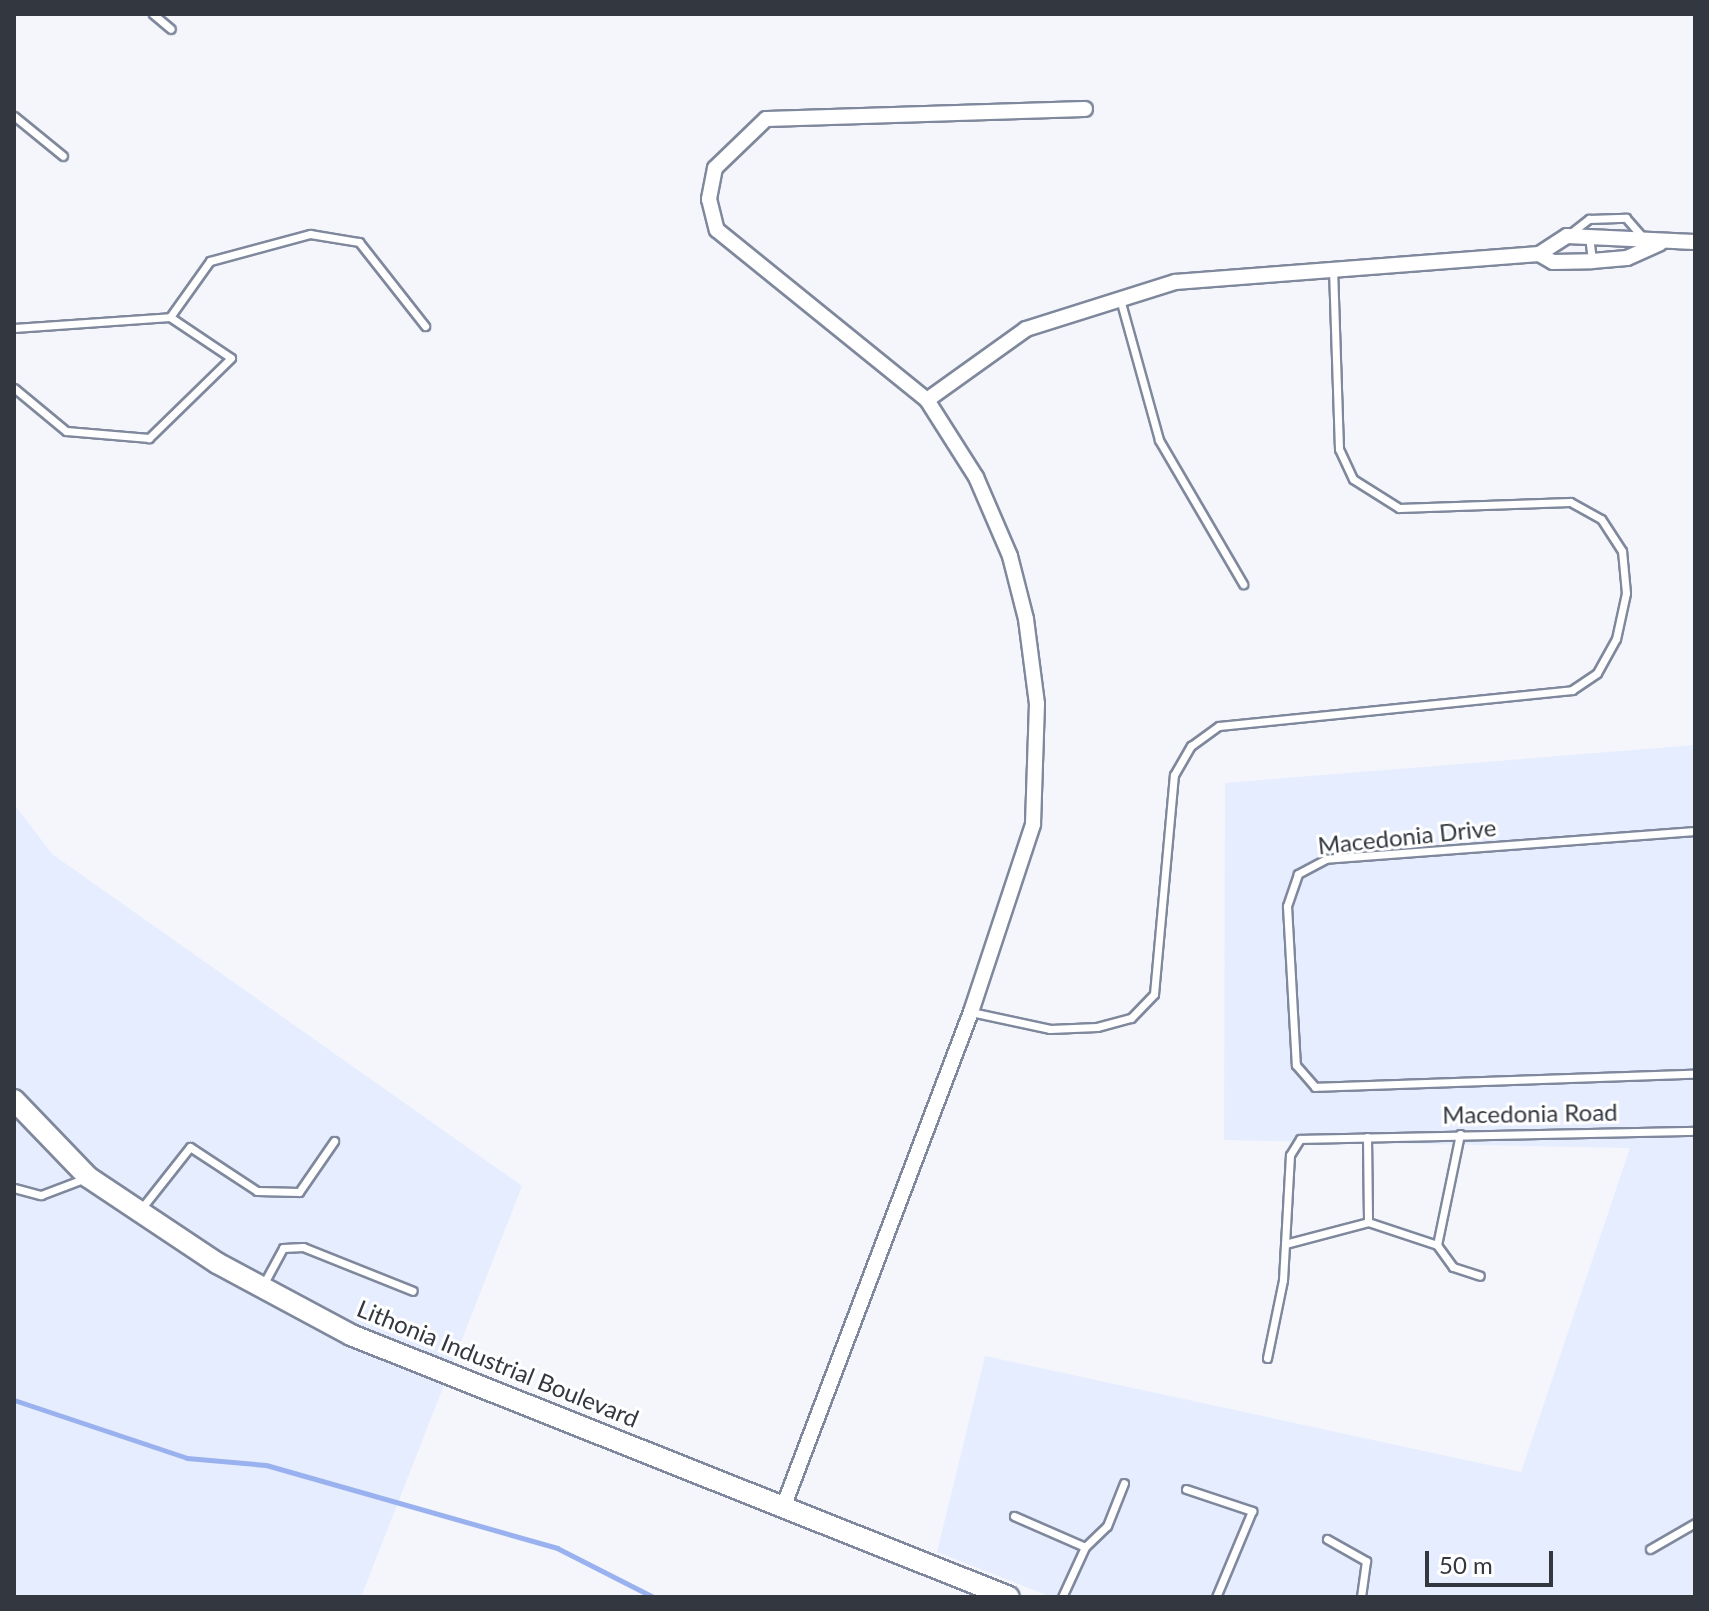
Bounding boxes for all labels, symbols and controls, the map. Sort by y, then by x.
street label: Macedonia Drive [1316,812,1498,860]
street label: Macedonia Road [1442,1097,1618,1129]
street label: Lithonia Industrial Boulevard [353,1293,643,1433]
scale bar [1429,1535,1557,1585]
text: 50 m [1439,1550,1493,1579]

